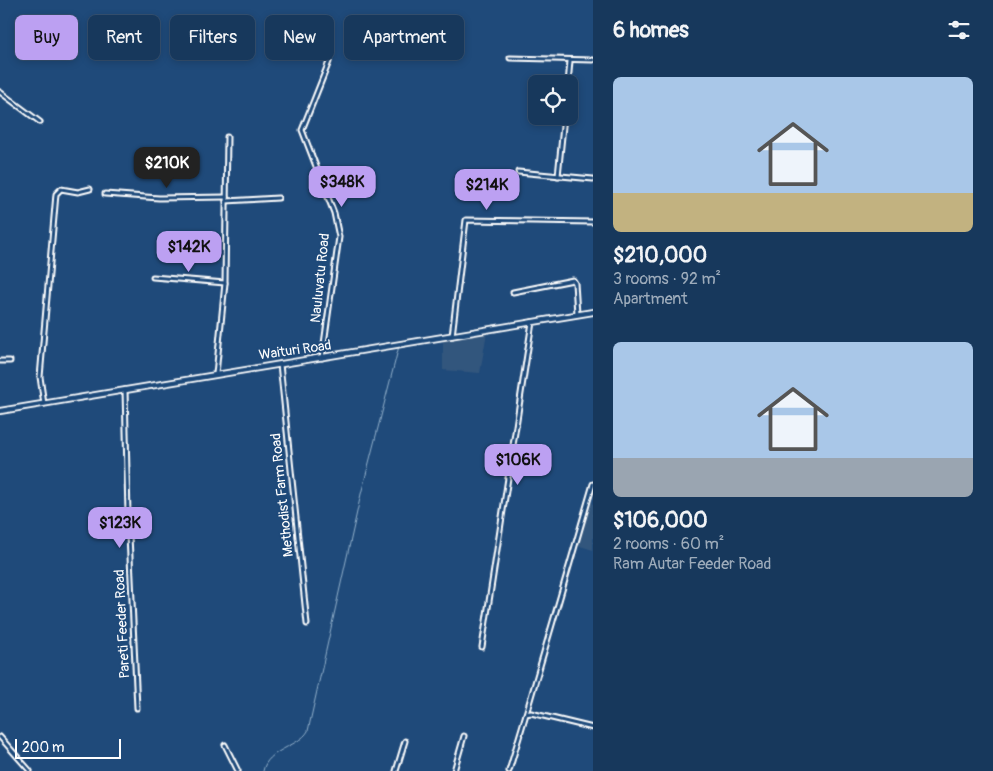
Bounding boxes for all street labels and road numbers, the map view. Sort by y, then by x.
street label: Nauluvatu Road [307,232,333,324]
street label: Waituri Road [258,336,333,364]
street label: Methodist Farm Road [267,432,297,558]
street label: Pareti Feeder Road [111,569,133,679]

